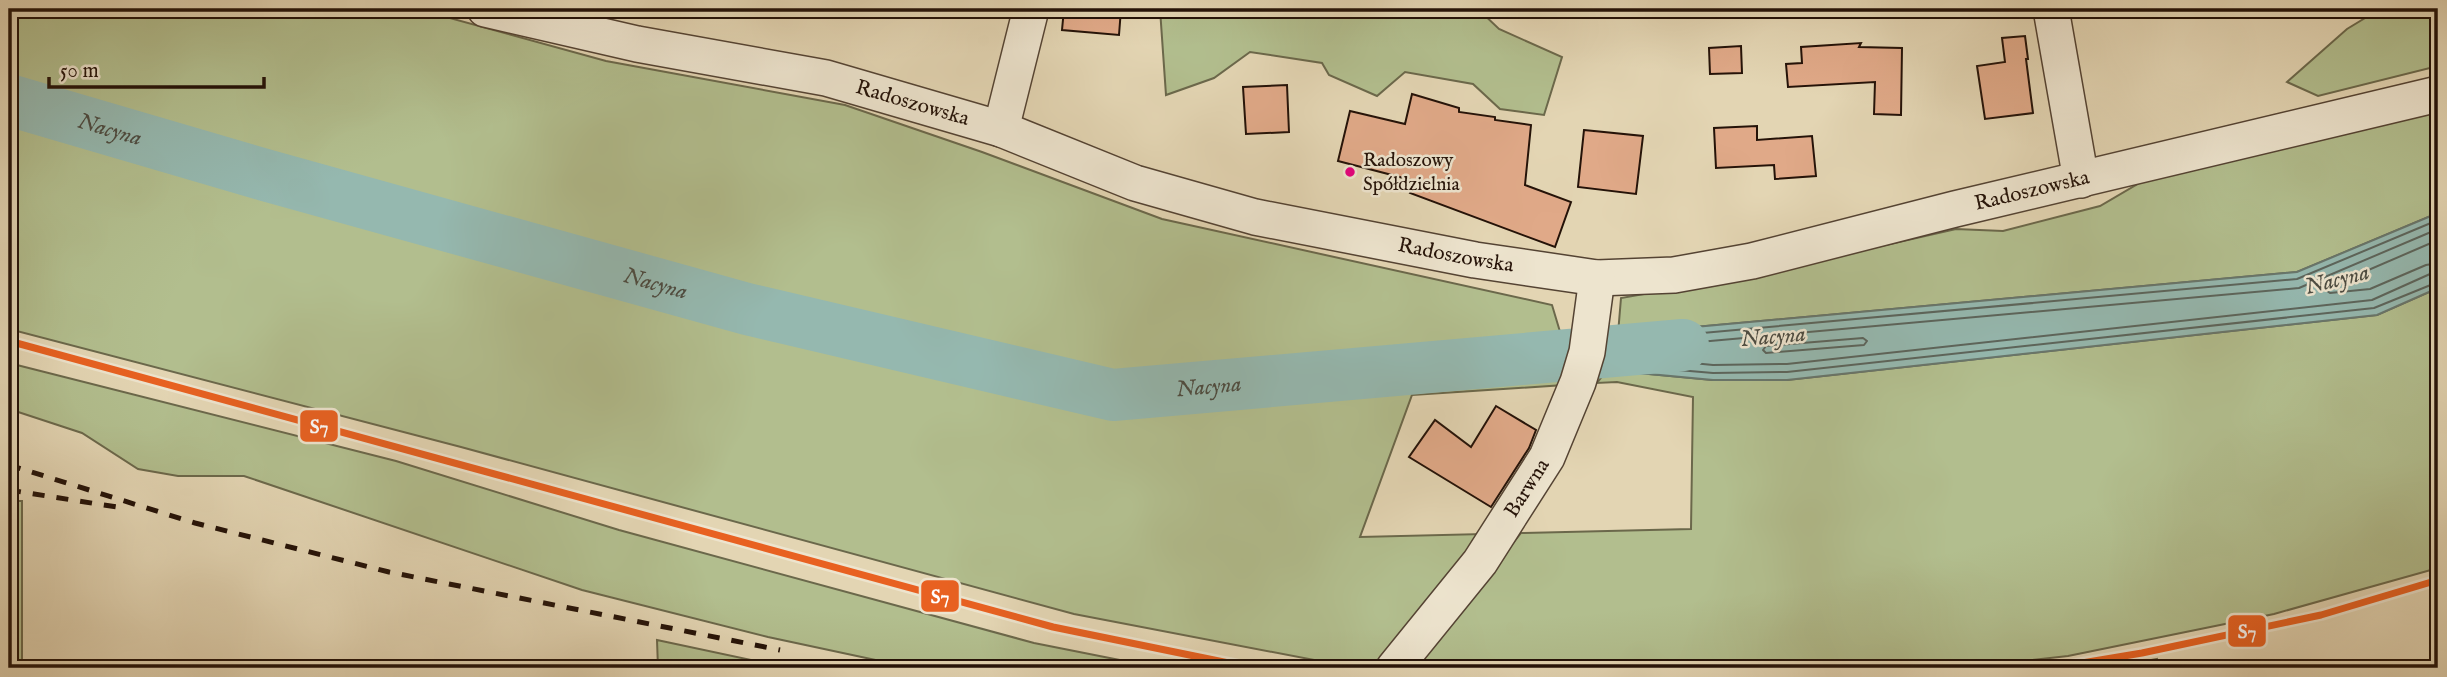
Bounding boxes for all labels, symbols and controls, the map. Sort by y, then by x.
scale bar [49,46,264,90]
text: 50 m [60,58,99,85]
street label: Radoszowska [852,74,973,133]
water label: Nacyna [74,106,145,153]
place label: Radoszowy Spółdzielnia [1363,149,1460,197]
street label: Radoszowska [1972,164,2093,217]
marker: Radoszowy Spółdzielnia [1343,165,1357,179]
street label: Radoszowska [1396,232,1516,279]
water label: Nacyna [2302,258,2372,302]
water label: Nacyna [620,261,691,306]
water label: Nacyna [1739,320,1807,354]
water label: Nacyna [1175,369,1243,404]
line badge: S7 [299,409,339,443]
text: S7 [310,416,328,440]
street label: Barwna [1498,453,1556,523]
line badge: S7 [920,579,960,613]
text: S7 [931,586,949,610]
line badge: S7 [2227,614,2267,648]
text: S7 [2238,621,2256,645]

